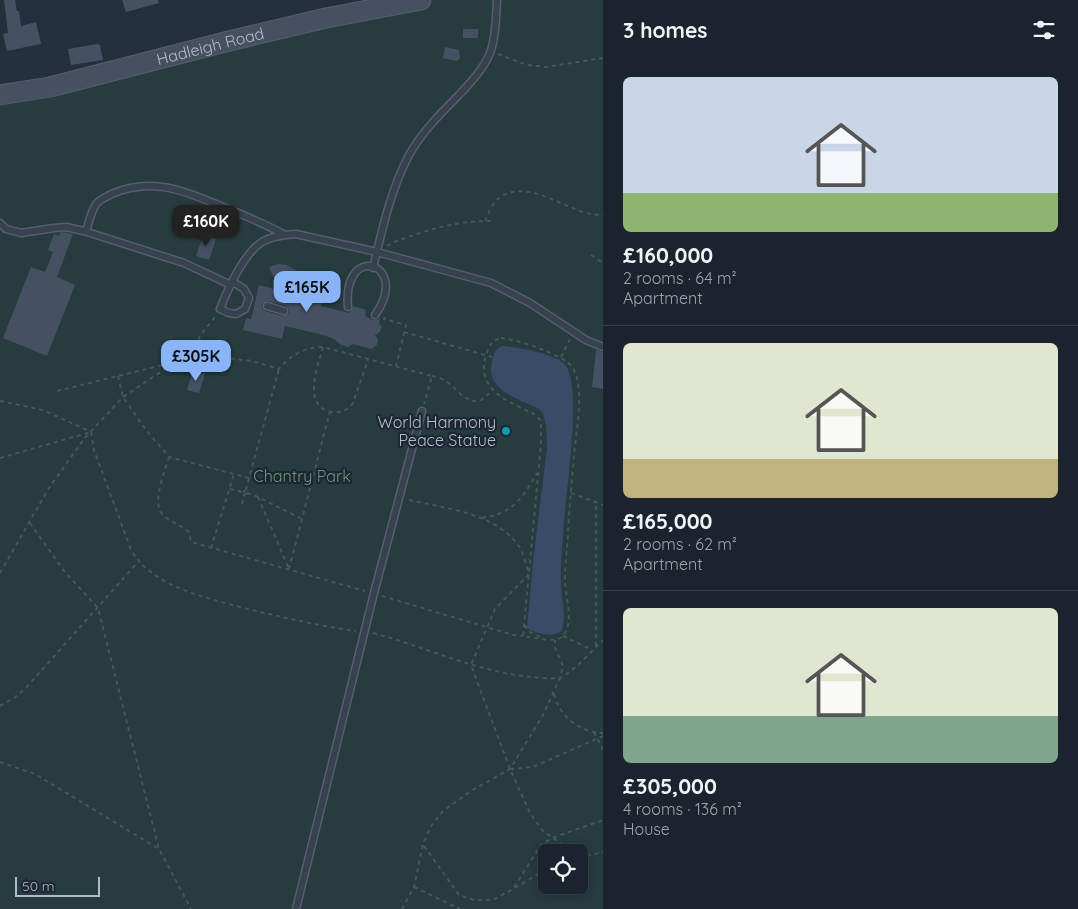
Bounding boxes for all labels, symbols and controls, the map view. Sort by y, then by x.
icon: filters [1030,16,1058,44]
text: 3 homes [623,17,707,43]
street label: Hadleigh Road [154,23,266,69]
icon: home [796,110,886,200]
pin: £160K [171,204,241,247]
text: £160K [183,211,229,231]
text: £160,000 [623,242,713,268]
text: 2 rooms · 64 m² [623,268,737,288]
pin: £165K [272,270,342,313]
text: £165K [285,277,329,297]
text: Apartment [623,288,703,308]
pin: £305K [161,340,231,382]
text: £305K [172,346,220,366]
icon: home [796,375,886,465]
place label: World Harmony Peace Statue [377,412,496,450]
marker: World Harmony Peace Statue [500,425,512,437]
park label: Chantry Park [253,466,351,486]
text: £165,000 [623,508,712,534]
text: 2 rooms · 62 m² [623,534,737,554]
text: Apartment [623,554,703,574]
icon: home [796,640,886,730]
text: £305,000 [623,773,717,799]
text: 4 rooms · 136 m² [623,799,742,819]
text: House [623,819,670,839]
map controls [538,844,588,894]
button: locate [538,844,588,894]
scale bar [15,874,100,897]
text: 50 m [22,877,55,895]

